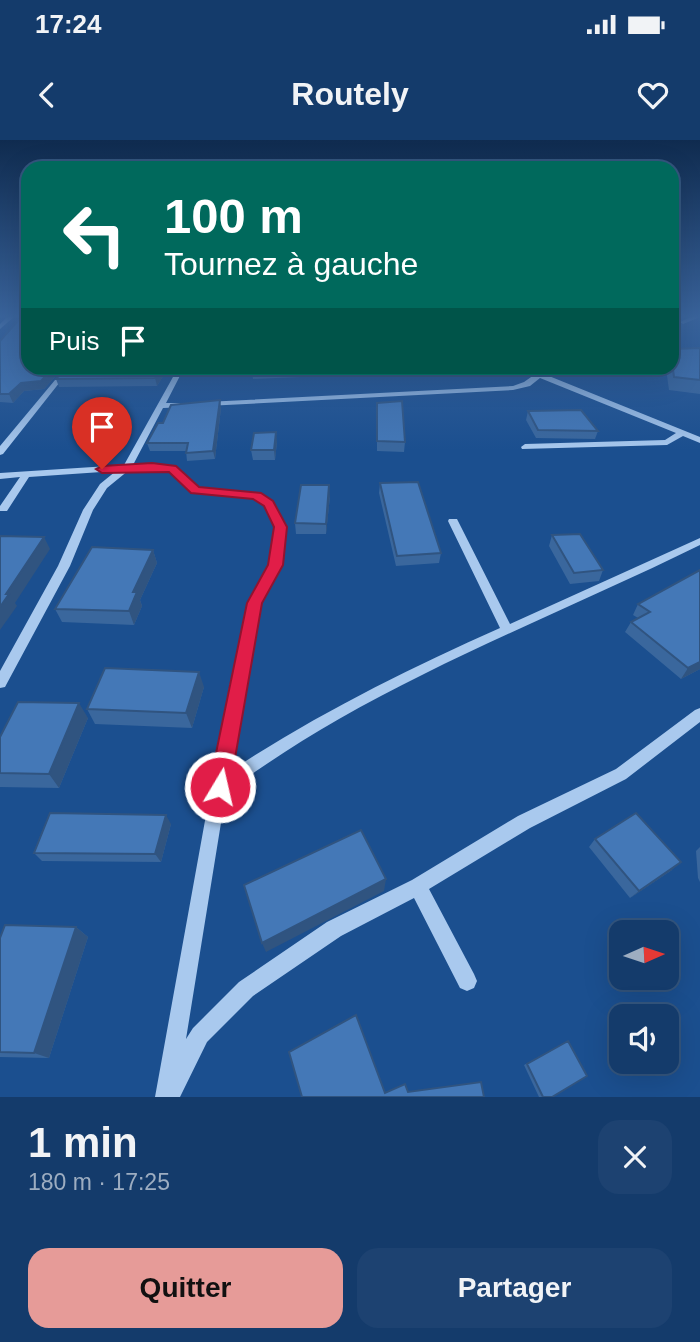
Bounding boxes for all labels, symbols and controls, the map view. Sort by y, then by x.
text: 17:24 [35,9,102,39]
icon: back [28,76,66,114]
text: Routely [291,76,409,112]
icon: heart [634,76,672,114]
icon: left [49,189,140,280]
text: 100 m [164,189,303,243]
text: Tournez à gauche [164,246,418,282]
icon: arrive [114,322,152,360]
text: Puis [49,326,100,356]
pin [72,397,132,469]
icon: arrive [83,408,121,446]
position arrow [183,750,257,824]
north arrow [609,920,679,990]
map controls [609,920,679,1074]
button: sound [609,1004,679,1074]
text: 1 min [28,1119,138,1166]
button: close [598,1120,672,1194]
text: 180 m · 17:25 [28,1169,170,1195]
button: Quitter [28,1248,343,1328]
button: Partager [357,1248,672,1328]

